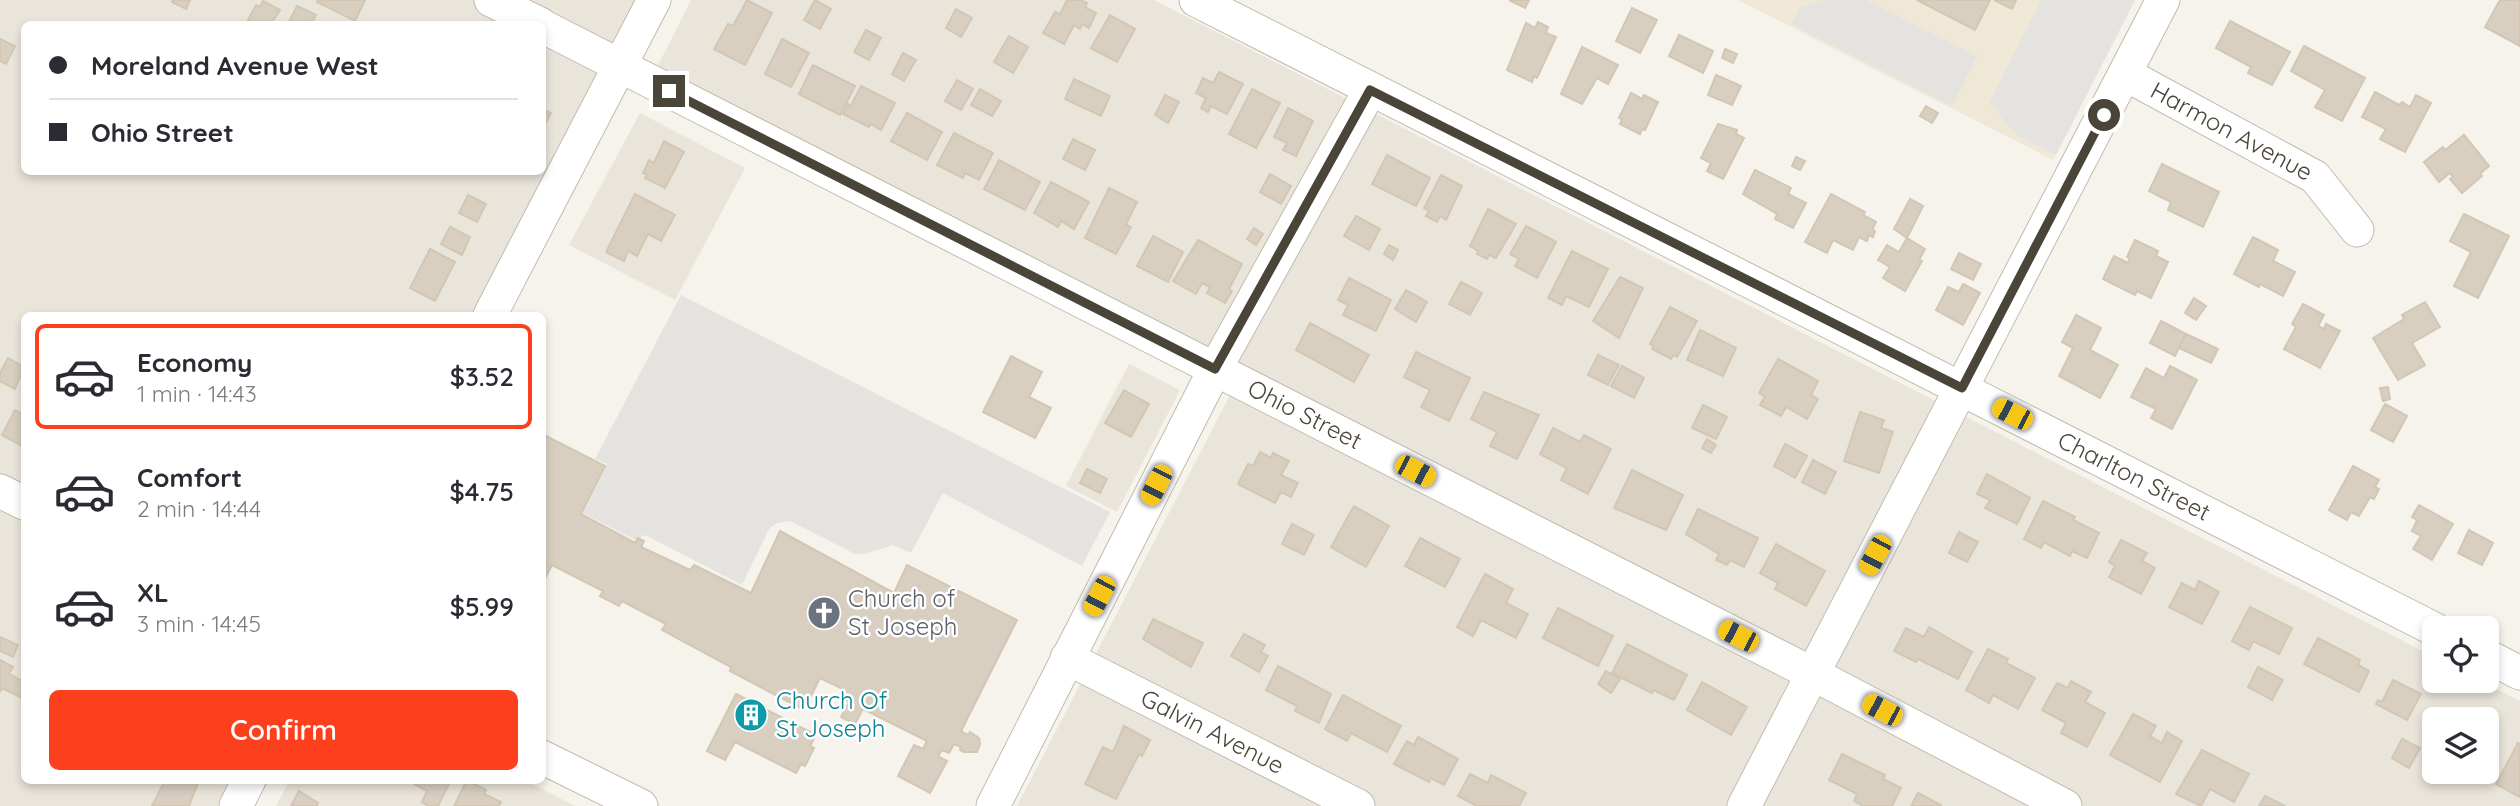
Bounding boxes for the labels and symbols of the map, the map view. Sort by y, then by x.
route end [653,75,685,107]
street label: Harmon Avenue [2146,75,2318,187]
route start [2088,99,2120,131]
street label: Ohio Street [1243,372,1367,455]
car [1989,395,2036,433]
street label: Charlton Street [2053,424,2216,527]
car [1392,452,1439,490]
car [1138,462,1175,508]
car [1856,532,1895,578]
car [1080,573,1119,619]
place label: Church of St Joseph [848,583,957,641]
church icon: Church of St Joseph [805,594,843,632]
car [1715,617,1762,655]
street label: Galvin Avenue [1136,682,1289,780]
place label: Church Of St Joseph [776,685,888,743]
car [1859,691,1906,729]
building icon: Church Of St Joseph [732,696,770,734]

